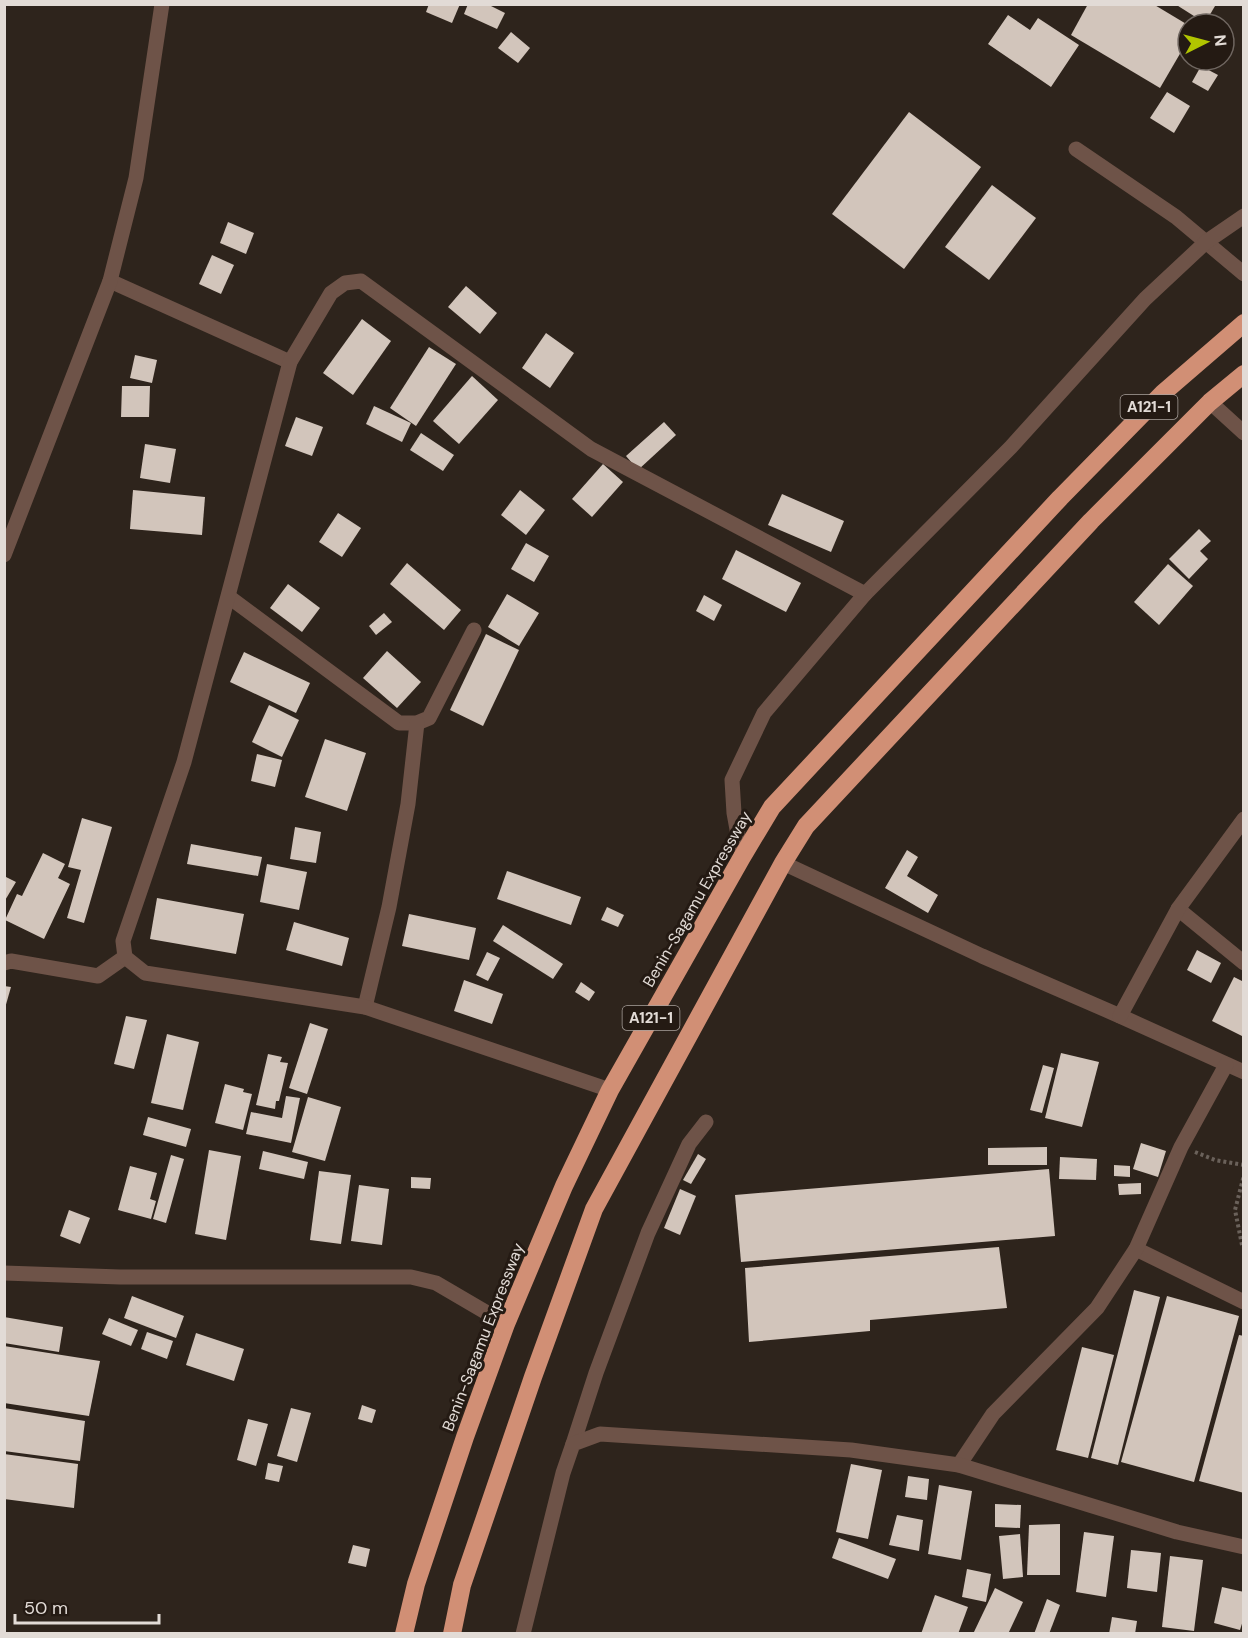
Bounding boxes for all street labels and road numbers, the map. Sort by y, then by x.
road number: A121-1 [1120,395,1178,419]
street label: Benin-Sagamu Expressway [638,807,756,991]
road number: A121-1 [622,1006,680,1030]
street label: Benin-Sagamu Expressway [437,1240,529,1434]

